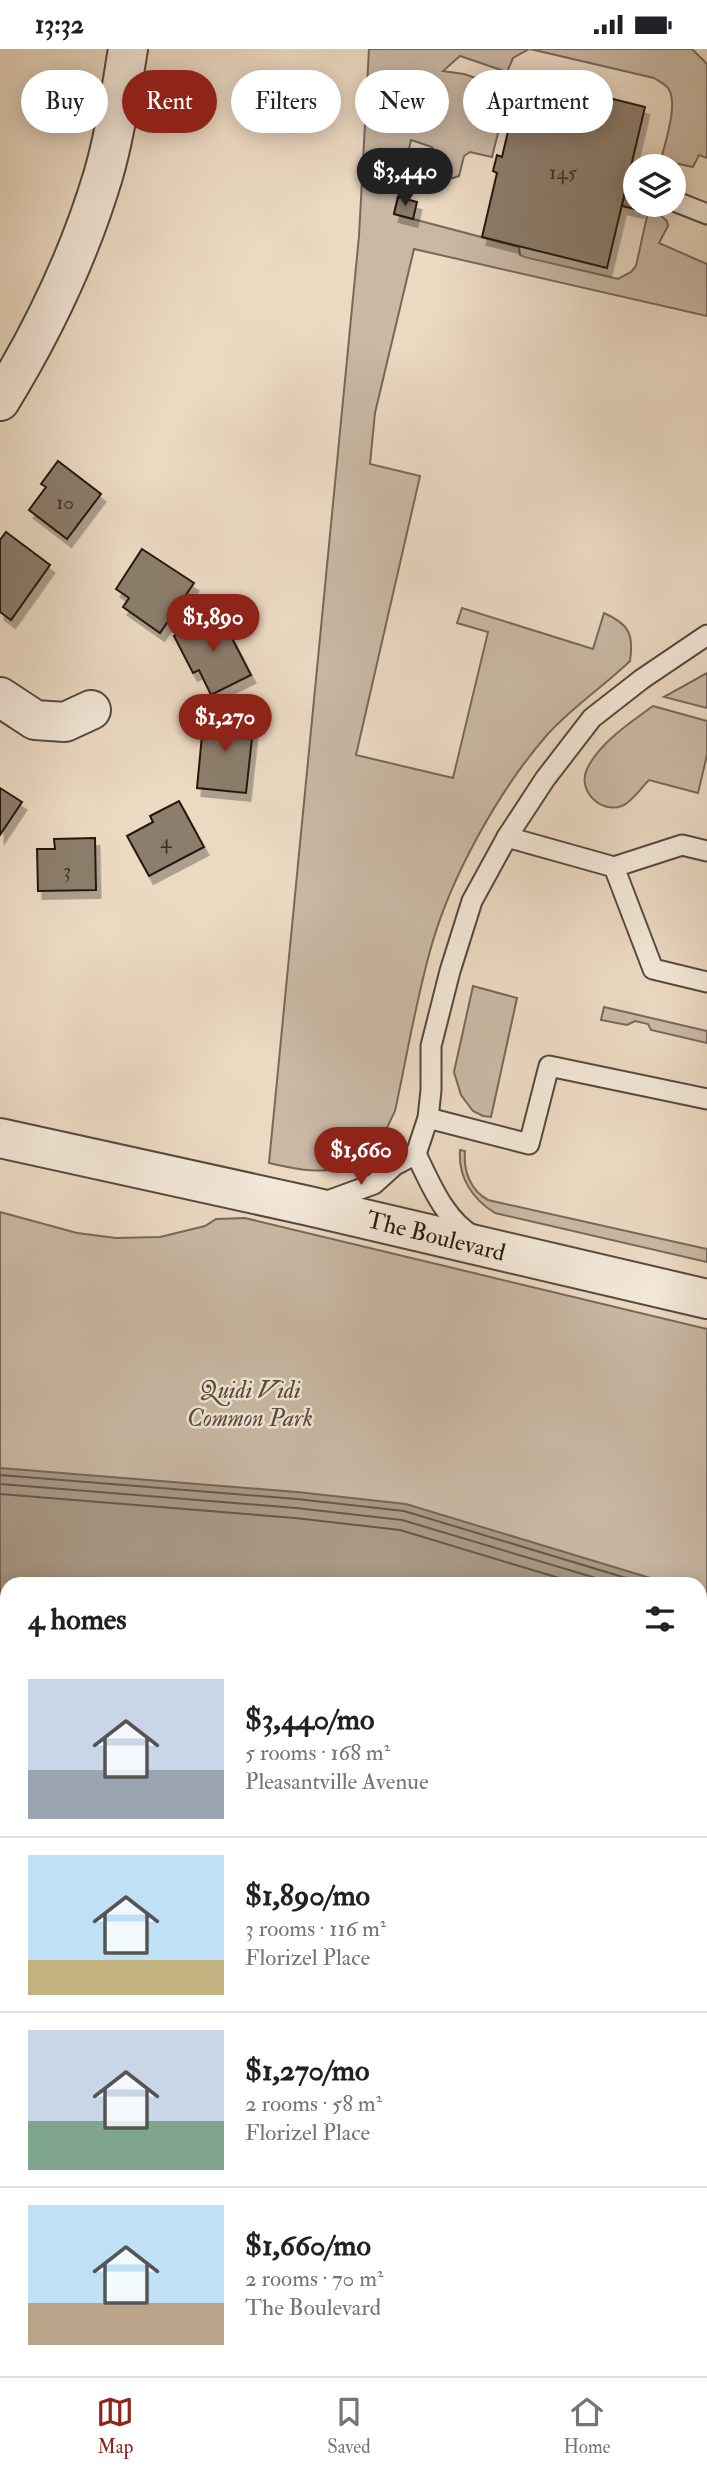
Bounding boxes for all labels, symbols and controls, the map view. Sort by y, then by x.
text: 13:32 [35,9,84,41]
chip: Buy [21,70,108,133]
chip: Rent [122,70,217,133]
chip: Filters [231,70,341,133]
chip: New [355,70,449,133]
chip: Apartment [463,70,613,133]
pin: $3,440 [348,149,462,208]
map controls [623,154,686,217]
button: layers [623,154,686,217]
text: $3,440 [373,156,437,185]
house number: 145 [549,159,578,186]
house number: 10 [56,489,74,516]
pin: $1,890 [156,595,270,654]
text: $1,890 [182,602,244,631]
pin: $1,270 [168,695,282,754]
text: $1,270 [195,702,255,731]
house number: 4 [160,828,173,855]
house number: 3 [63,857,71,884]
pin: $1,660 [304,1127,418,1187]
text: $1,660 [330,1135,392,1164]
street label: The Boulevard [363,1204,509,1269]
park label: Quidi Vidi Common Park [187,1375,313,1434]
icon: filters [641,1600,679,1638]
text: 4 homes [28,1601,127,1638]
text: $3,440/mo [245,1701,374,1738]
icon: home [84,1707,168,1791]
text: 5 rooms · 168 m² [245,1738,390,1767]
text: Pleasantville Avenue [245,1767,429,1796]
text: $1,890/mo [245,1877,370,1914]
icon: home [84,1883,168,1967]
text: 3 rooms · 116 m² [245,1914,386,1943]
text: Florizel Place [245,1943,370,1972]
text: $1,270/mo [245,2052,369,2089]
icon: home [84,2058,168,2142]
text: 2 rooms · 58 m² [245,2089,382,2118]
text: Florizel Place [245,2118,370,2147]
text: $1,660/mo [245,2227,371,2264]
icon: home [84,2233,168,2317]
text: 2 rooms · 70 m² [245,2264,384,2293]
text: The Boulevard [245,2293,381,2322]
tab: Map [96,2393,134,2459]
tab: Saved [327,2393,371,2459]
tab: Home [563,2393,611,2459]

